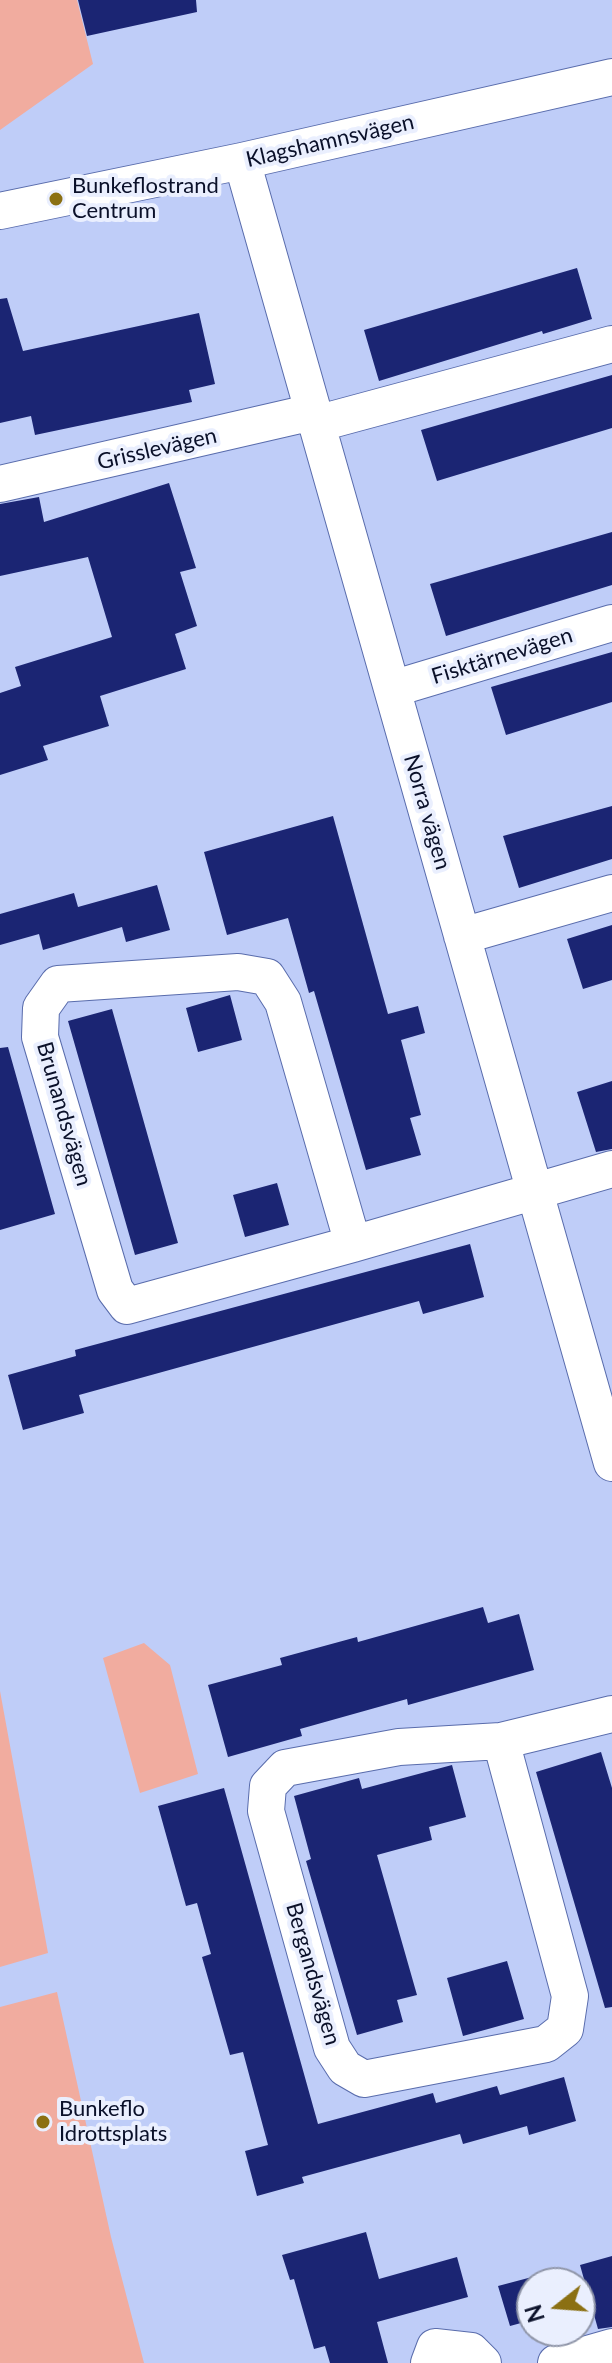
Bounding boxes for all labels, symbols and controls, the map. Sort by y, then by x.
street label: Klagshamnsvägen [243,109,417,173]
place label: Bunkeflostrand Centrum [72,173,219,224]
marker: Bunkeflostrand Centrum [47,190,65,208]
street label: Grisslevägen [95,422,219,476]
street label: Fisktärnevägen [428,622,576,690]
street label: Norra vägen [398,751,456,873]
street label: Brunandsvägen [31,1039,97,1189]
street label: Bergandsvägen [280,1900,346,2048]
place label: Bunkeflo Idrottsplats [59,2096,167,2148]
marker: Bunkeflo Idrottsplats [34,2113,52,2131]
north arrow [516,2267,596,2347]
text: N [519,2302,550,2326]

